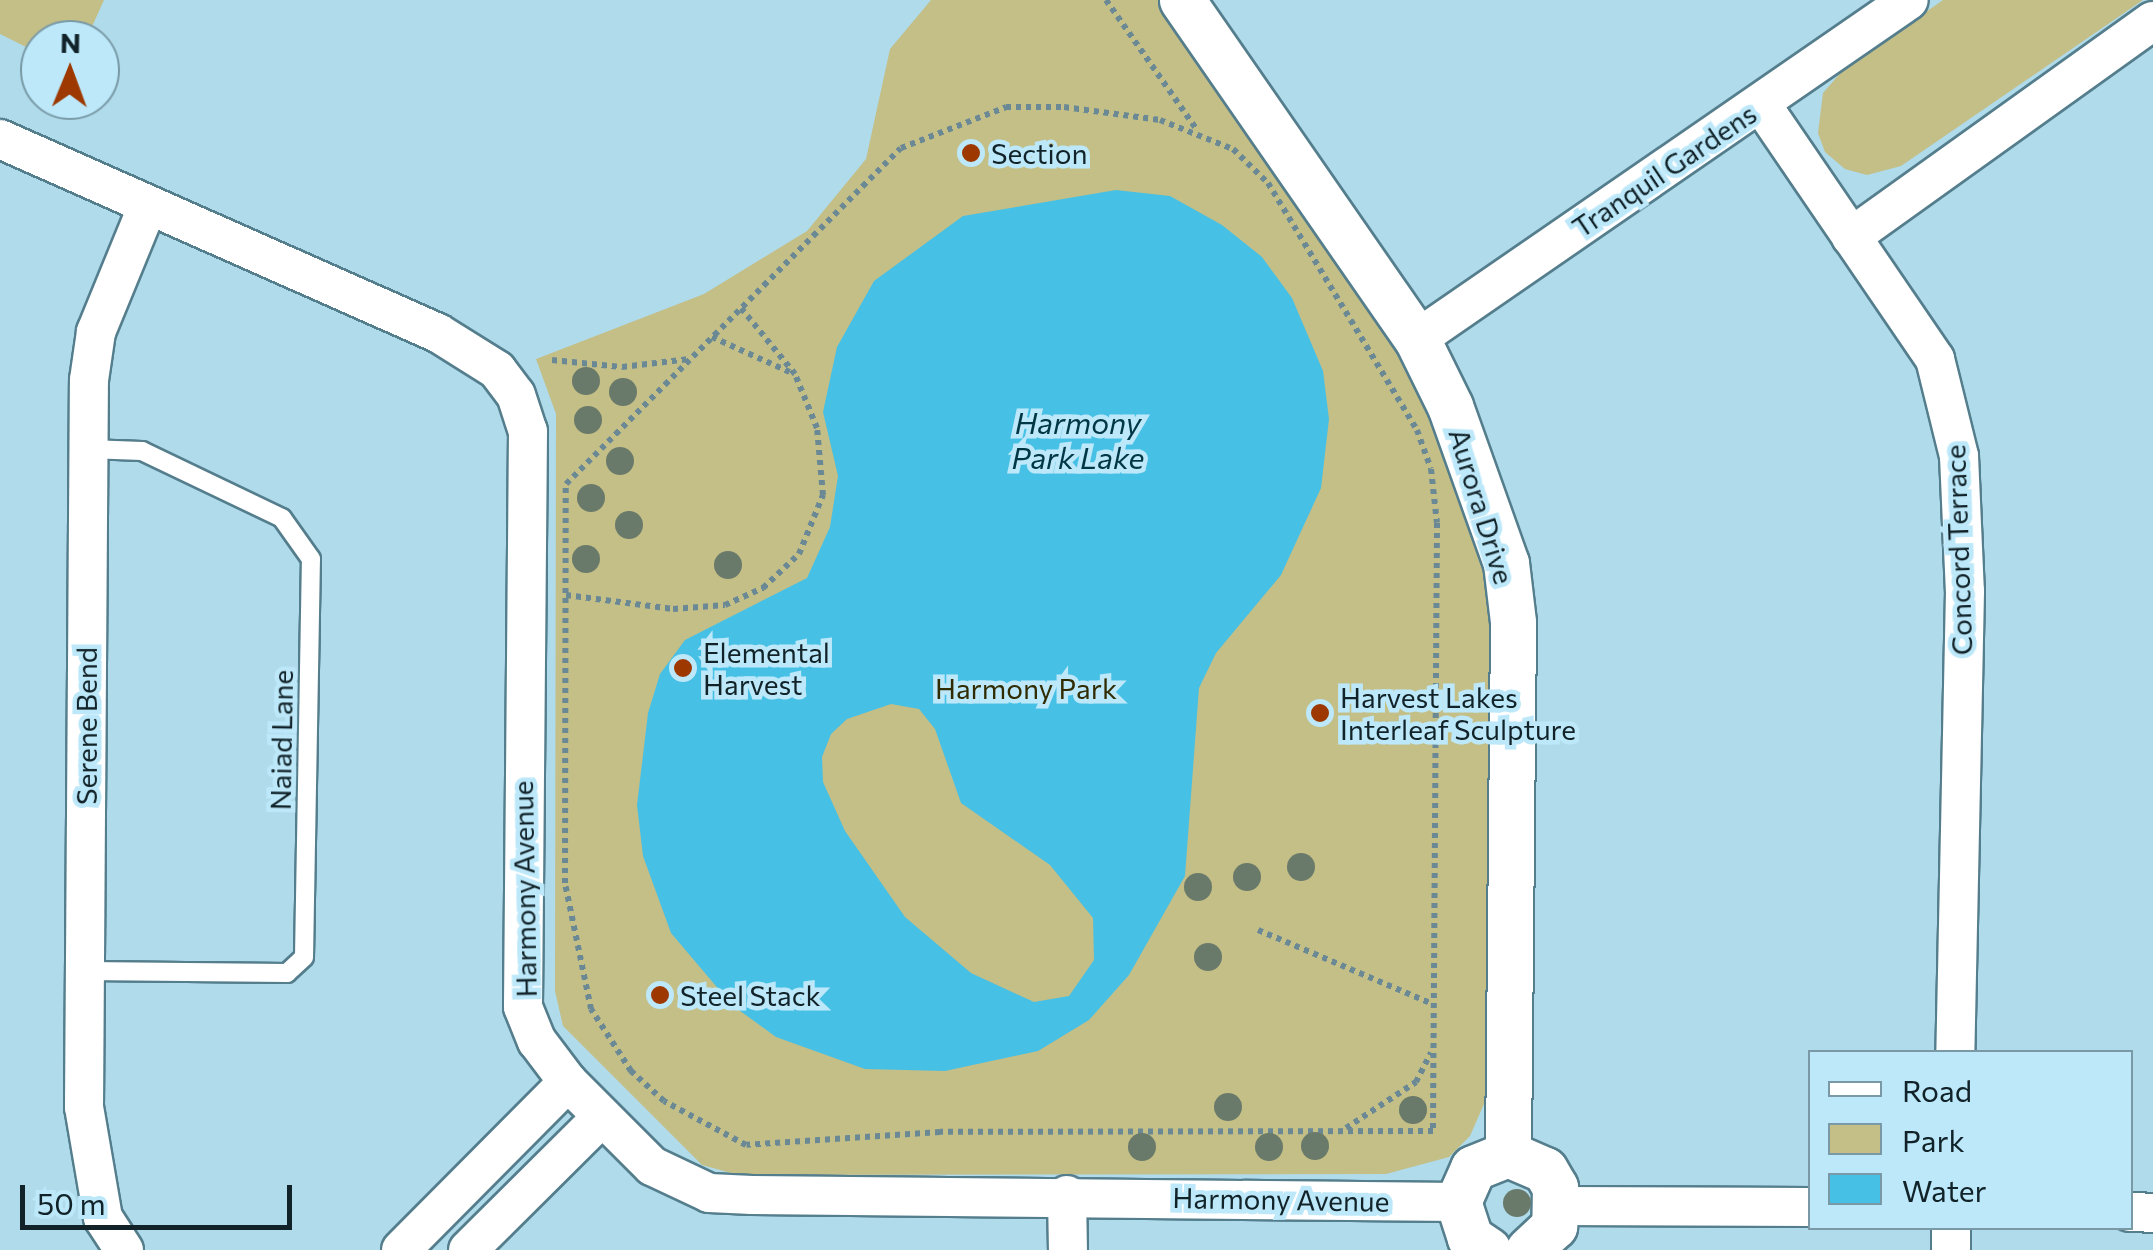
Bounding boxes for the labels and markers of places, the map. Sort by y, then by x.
place label: Section [991,136,1087,170]
marker: Section [960,142,982,164]
place label: Elemental Harvest [703,635,830,701]
marker: Elemental Harvest [672,657,694,679]
place label: Harvest Lakes Interleaf Sculpture [1340,680,1576,746]
marker: Harvest Lakes Interleaf Sculpture [1309,702,1331,724]
place label: Steel Stack [680,978,821,1012]
marker: Steel Stack [649,984,671,1006]

